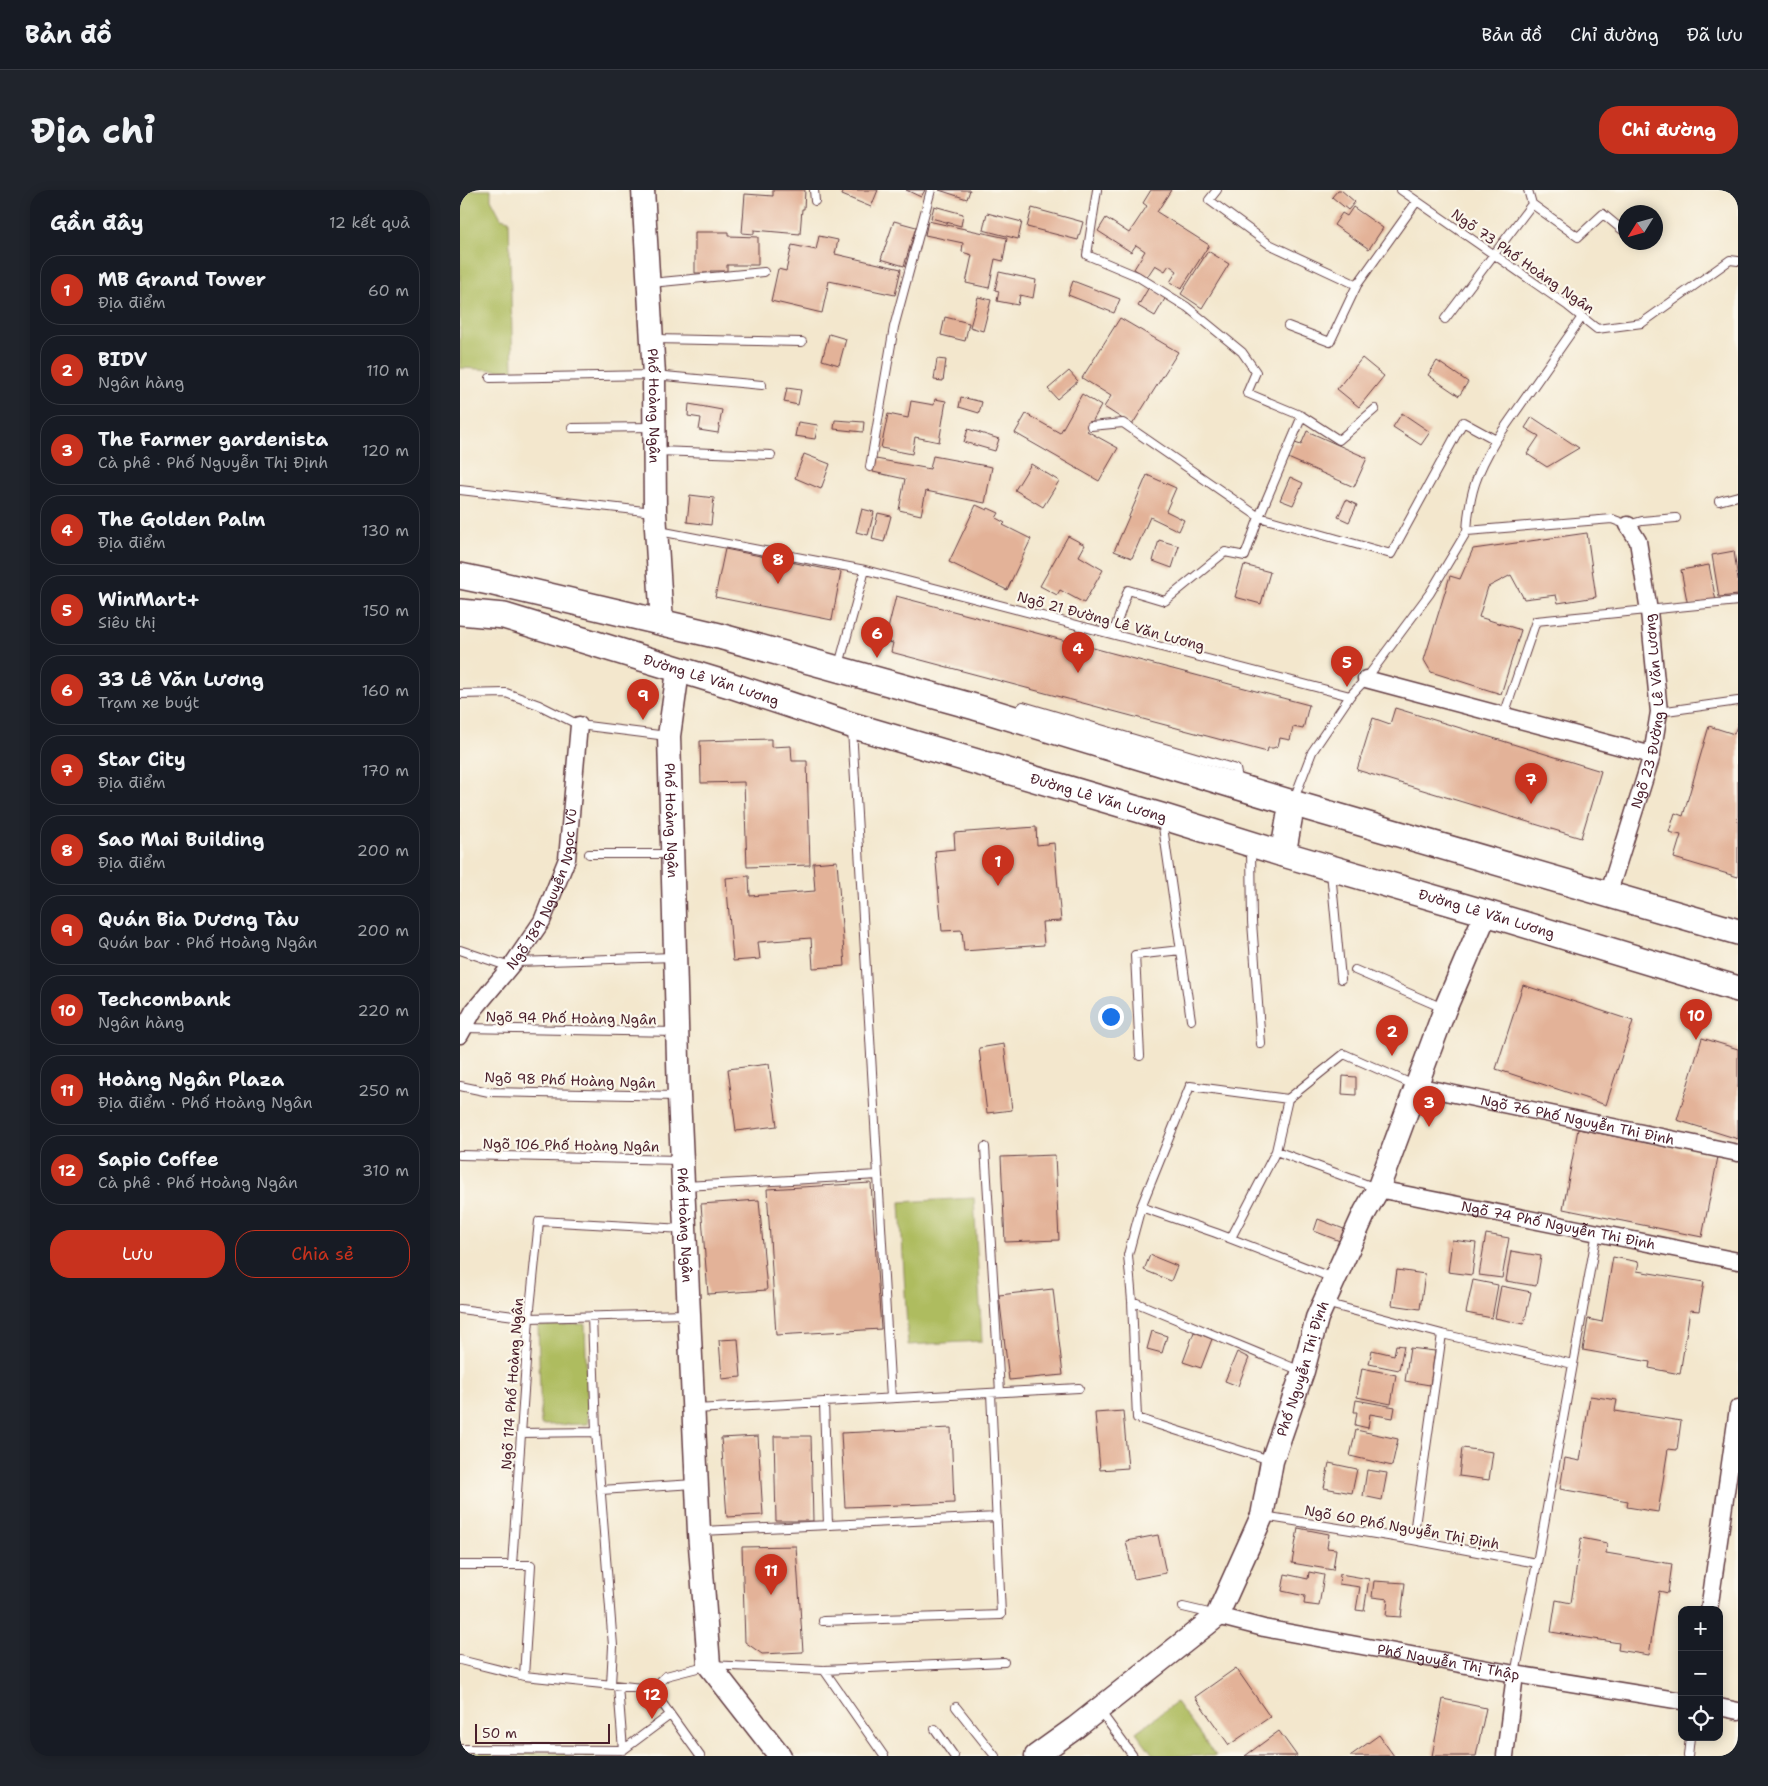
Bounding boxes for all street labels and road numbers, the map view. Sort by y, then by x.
street label: Ngõ 73 Phố Hoàng Ngân [1448,205,1598,318]
street label: Phố Hoàng Ngân [643,348,664,464]
street label: Ngõ 21 Đường Lê Văn Lương [1015,587,1207,655]
street label: Ngõ 23 Đường Lê Văn Lương [1627,613,1668,811]
street label: Đường Lê Văn Lương [641,650,782,710]
street label: Phố Hoàng Ngân [661,763,682,879]
street label: Đường Lê Văn Lương [1028,769,1169,826]
street label: Ngõ 189 Nguyễn Ngọc Vũ [502,808,580,973]
street label: Đường Lê Văn Lương [1416,885,1557,942]
street label: Ngõ 94 Phố Hoàng Ngân [485,1008,657,1028]
street label: Ngõ 98 Phố Hoàng Ngân [484,1068,656,1092]
street label: Ngõ 76 Phố Nguyễn Thị Định [1479,1091,1676,1149]
street label: Ngõ 106 Phố Hoàng Ngân [482,1134,660,1156]
street label: Phố Hoàng Ngân [673,1167,697,1283]
street label: Ngõ 74 Phố Nguyễn Thị Định [1460,1197,1657,1253]
street label: Ngõ 114 Phố Hoàng Ngân [497,1297,527,1471]
street label: Phố Nguyễn Thị Định [1272,1297,1333,1439]
street label: Ngõ 60 Phố Nguyễn Thị Định [1303,1501,1501,1553]
street label: Phố Nguyễn Thị Thập [1376,1640,1521,1684]

